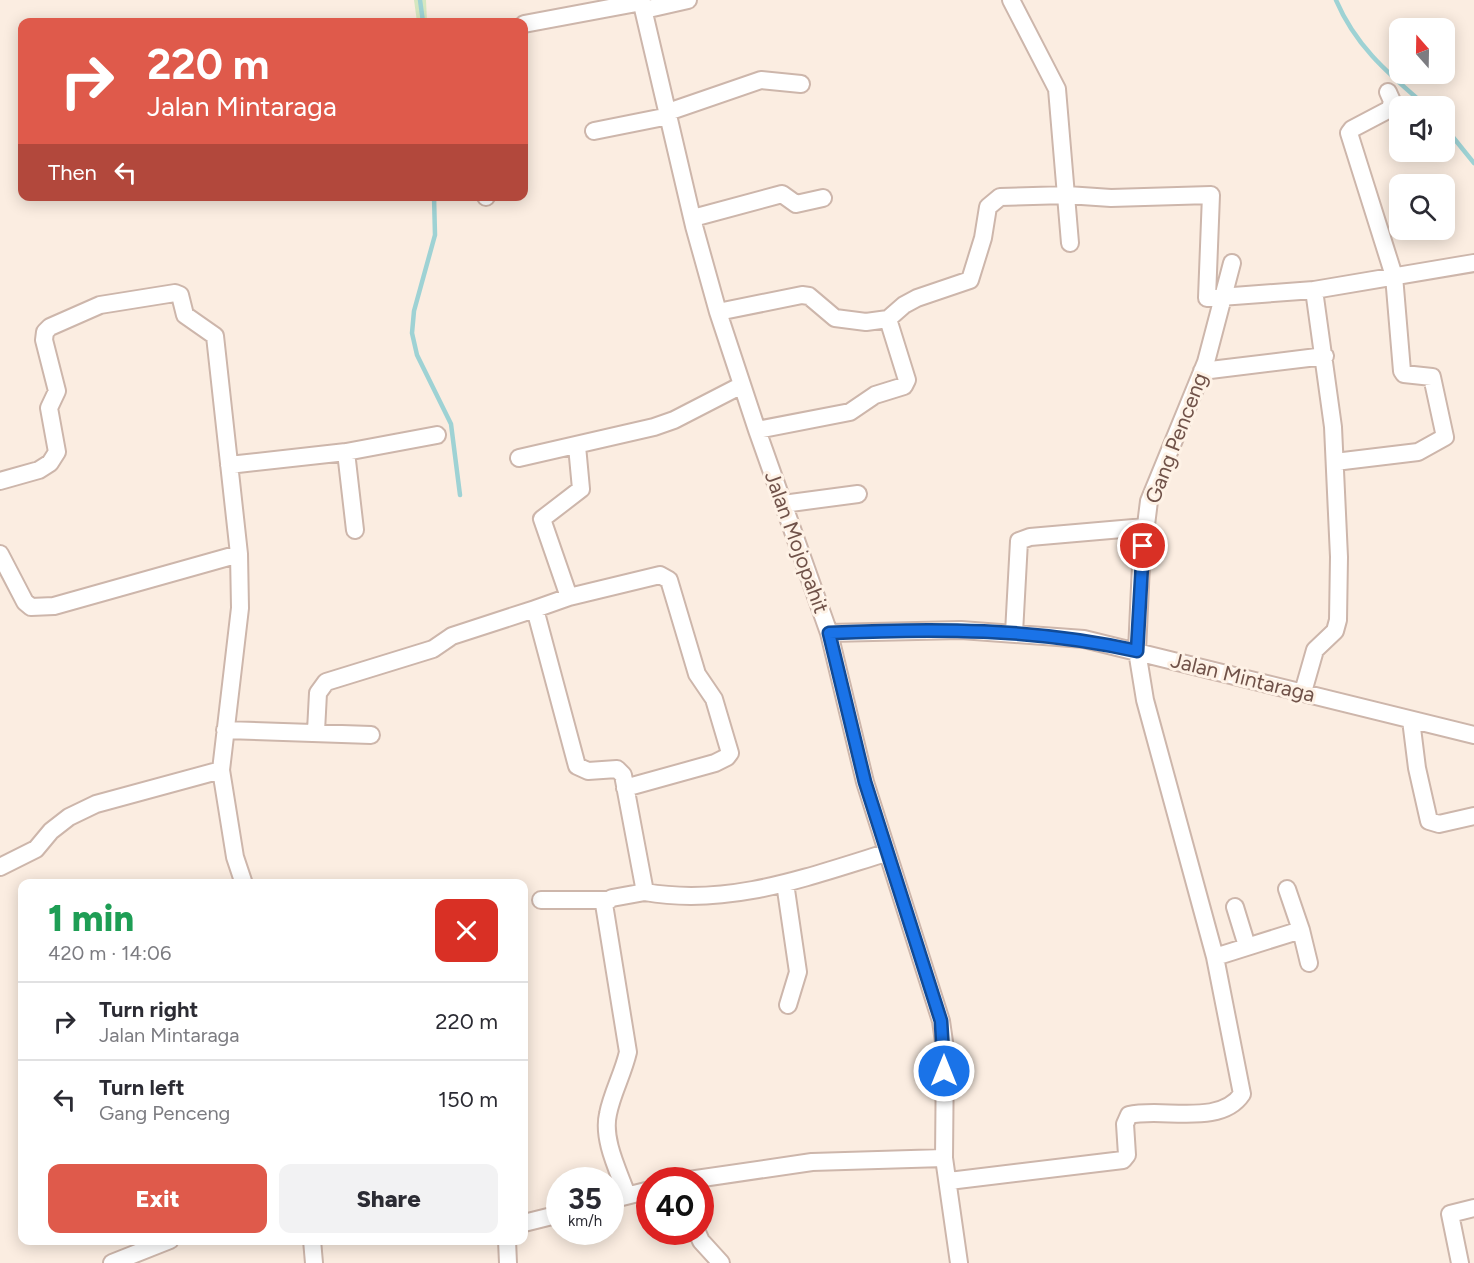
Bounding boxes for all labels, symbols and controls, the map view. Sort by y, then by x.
north arrow [1389,18,1455,84]
map controls [1389,18,1455,240]
text: 220 m [147,39,269,90]
icon: right [48,42,126,120]
text: Jalan Mintaraga [147,90,337,123]
button: sound [1389,96,1455,162]
icon: left [109,156,142,189]
text: Then [48,159,97,186]
button: search [1389,174,1455,240]
street label: Gang Penceng [1140,369,1212,507]
street label: Jalan Mojopahit [760,468,834,616]
pin [1117,520,1168,571]
icon: arrive [1126,529,1159,562]
street label: Jalan Mintaraga [1168,647,1318,707]
text: 1 min [48,897,134,940]
button: close [435,899,498,962]
text: 420 m · 14:06 [48,941,171,965]
text: Turn right [99,996,198,1023]
icon: right [48,1005,81,1038]
text: 220 m [435,1008,498,1035]
text: Jalan Mintaraga [99,1023,240,1047]
position arrow [912,1039,976,1103]
text: Turn left [99,1074,185,1101]
icon: left [48,1083,81,1116]
text: 150 m [438,1086,498,1113]
text: Gang Penceng [99,1101,230,1125]
button: Exit [48,1164,267,1233]
button: Share [279,1164,498,1233]
speed limit sign: 40 [636,1167,714,1245]
text: 35 [568,1180,602,1217]
text: km/h [568,1212,602,1230]

